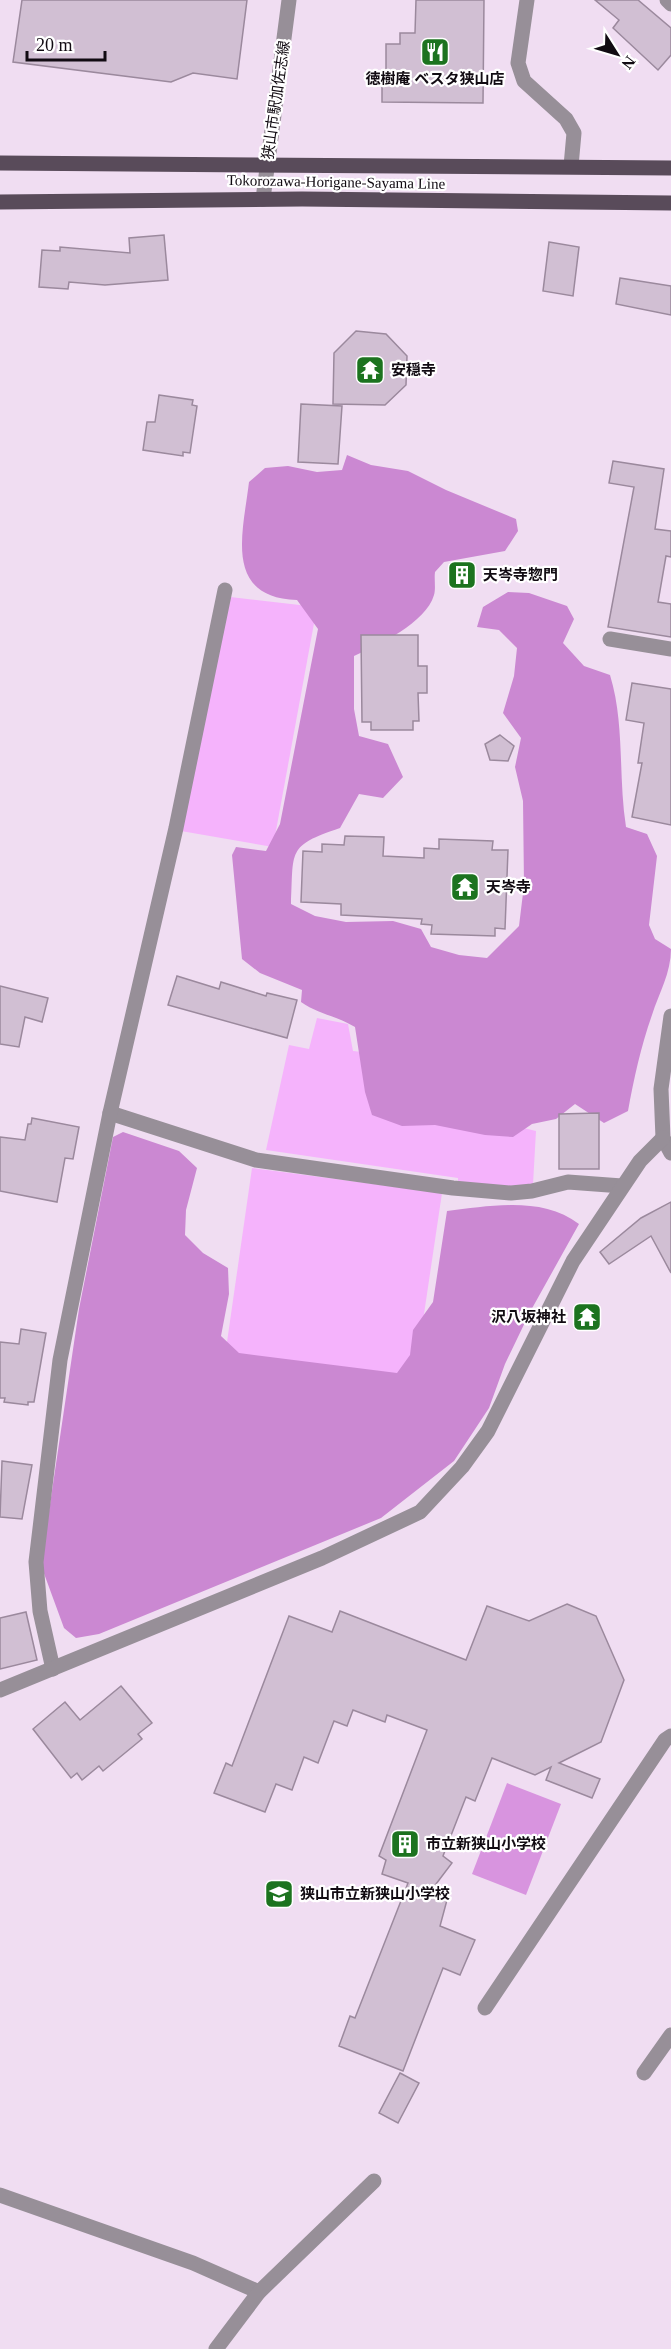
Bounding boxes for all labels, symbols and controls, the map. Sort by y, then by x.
scale bar [27,24,105,62]
north arrow [587,24,647,84]
text: 20 m [36,35,73,55]
restaurant icon: 徳樹庵 ベスタ狭山店 [419,36,451,68]
street label: 狭山市駅加佐志線 [260,39,292,161]
text: N [618,53,639,73]
place label: 徳樹庵 ベスタ狭山店 [365,70,505,87]
street label: Tokorozawa-Horigane-Sayama Line [227,172,446,192]
temple icon: 安穏寺 [354,354,386,386]
place label: 安穏寺 [391,362,436,378]
building icon: 天岑寺惣門 [446,559,478,591]
place label: 天岑寺惣門 [483,567,558,583]
temple icon: 天岑寺 [449,871,481,903]
place label: 天岑寺 [486,879,531,895]
temple icon: 沢八坂神社 [571,1301,603,1333]
place label: 沢八坂神社 [491,1308,566,1325]
building icon: 市立新狭山小学校 [389,1828,421,1860]
place label: 市立新狭山小学校 [426,1836,546,1852]
school or university icon: 狭山市立新狭山小学校 [263,1878,295,1910]
place label: 狭山市立新狭山小学校 [300,1886,450,1902]

